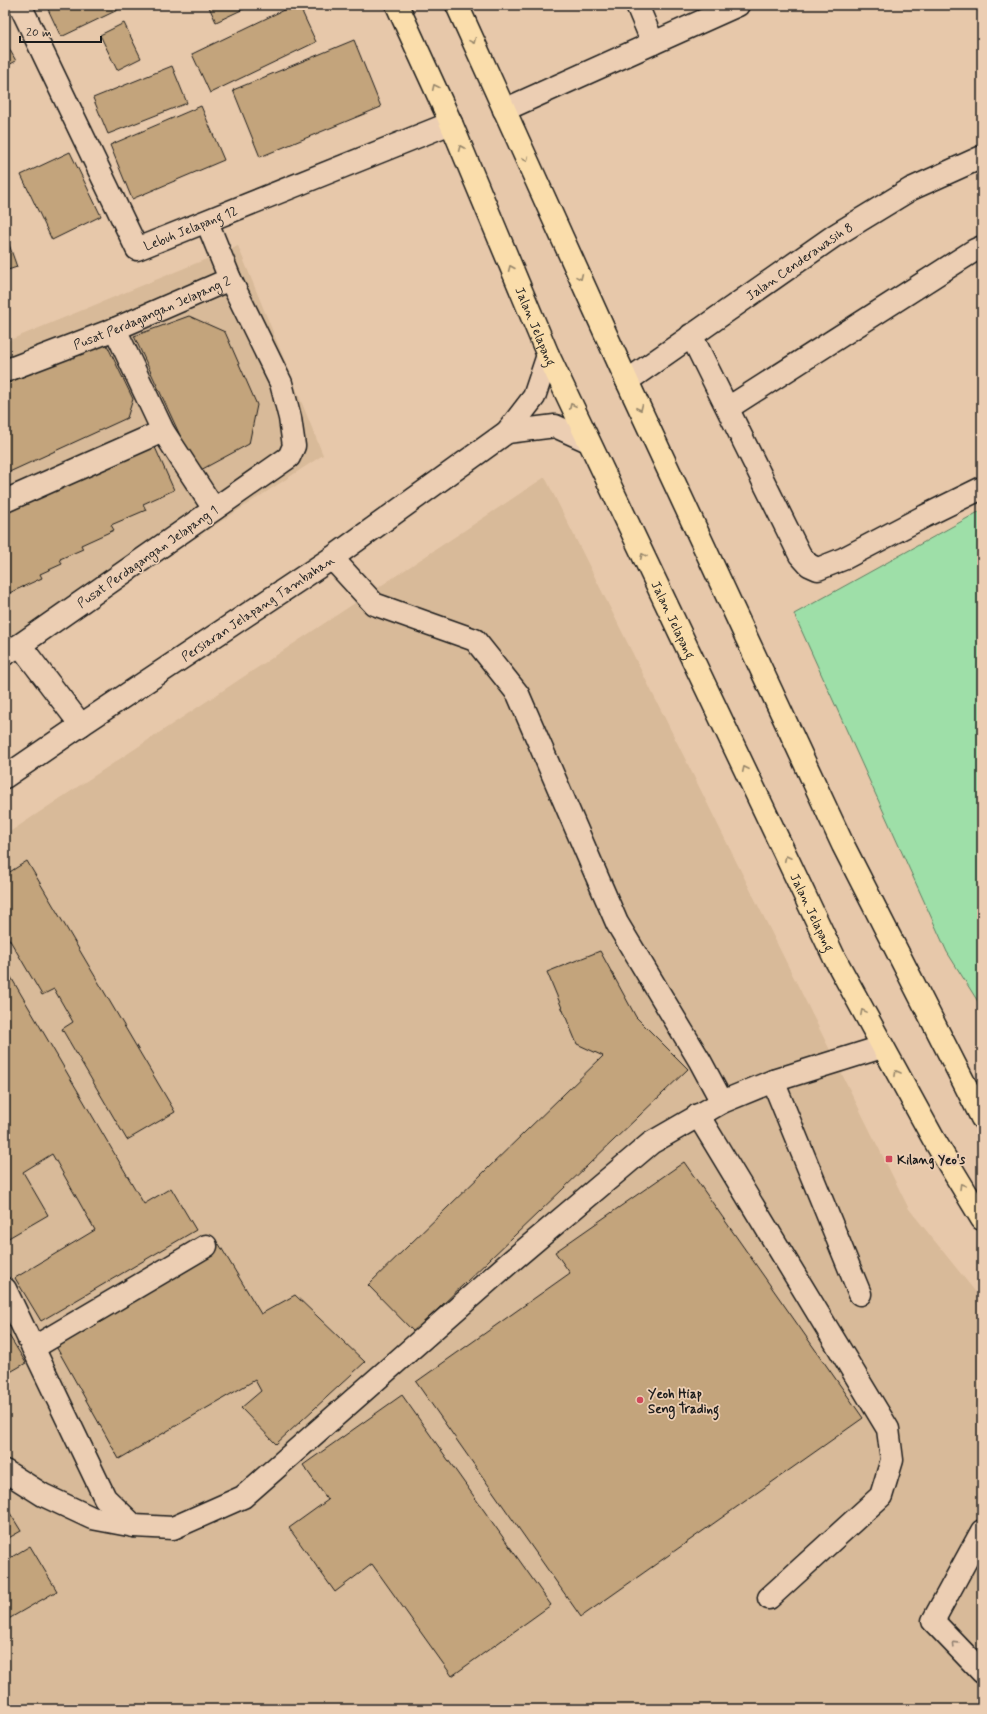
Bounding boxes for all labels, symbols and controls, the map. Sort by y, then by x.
scale bar [20,18,101,44]
text: 20 m [26,25,52,41]
one-way arrow [468,37,476,44]
one-way arrow [431,84,439,91]
one-way arrow [458,144,466,151]
one-way arrow [521,155,529,162]
street label: Lebuh Jelapang 12 [141,203,240,255]
street label: Jalan Cenderawasih 8 [743,219,857,305]
one-way arrow [508,264,516,271]
street label: Pusat Perdagangan Jelapang 2 [71,273,234,354]
one-way arrow [575,273,583,281]
street label: Jalan Jelapang [510,284,559,370]
one-way arrow [569,402,577,410]
one-way arrow [635,404,643,412]
street label: Pusat Perdagangan Jelapang 1 [74,502,222,613]
street label: Persiaran Jelapang Tambahan [178,552,338,666]
one-way arrow [640,553,648,560]
street label: Jalan Jelapang [646,578,698,663]
one-way arrow [742,766,750,774]
one-way arrow [784,855,792,862]
street label: Jalan Jelapang [785,871,837,955]
one-way arrow [861,1009,868,1016]
one-way arrow [894,1070,901,1077]
place label: Kilang Yeo's [897,1152,966,1170]
marker: Kilang Yeo's [884,1154,894,1164]
one-way arrow [959,1183,966,1190]
place label: Yeoh Hiap Seng Trading [648,1386,719,1421]
marker: Yeoh Hiap Seng Trading [635,1395,645,1405]
one-way arrow [952,1641,960,1649]

